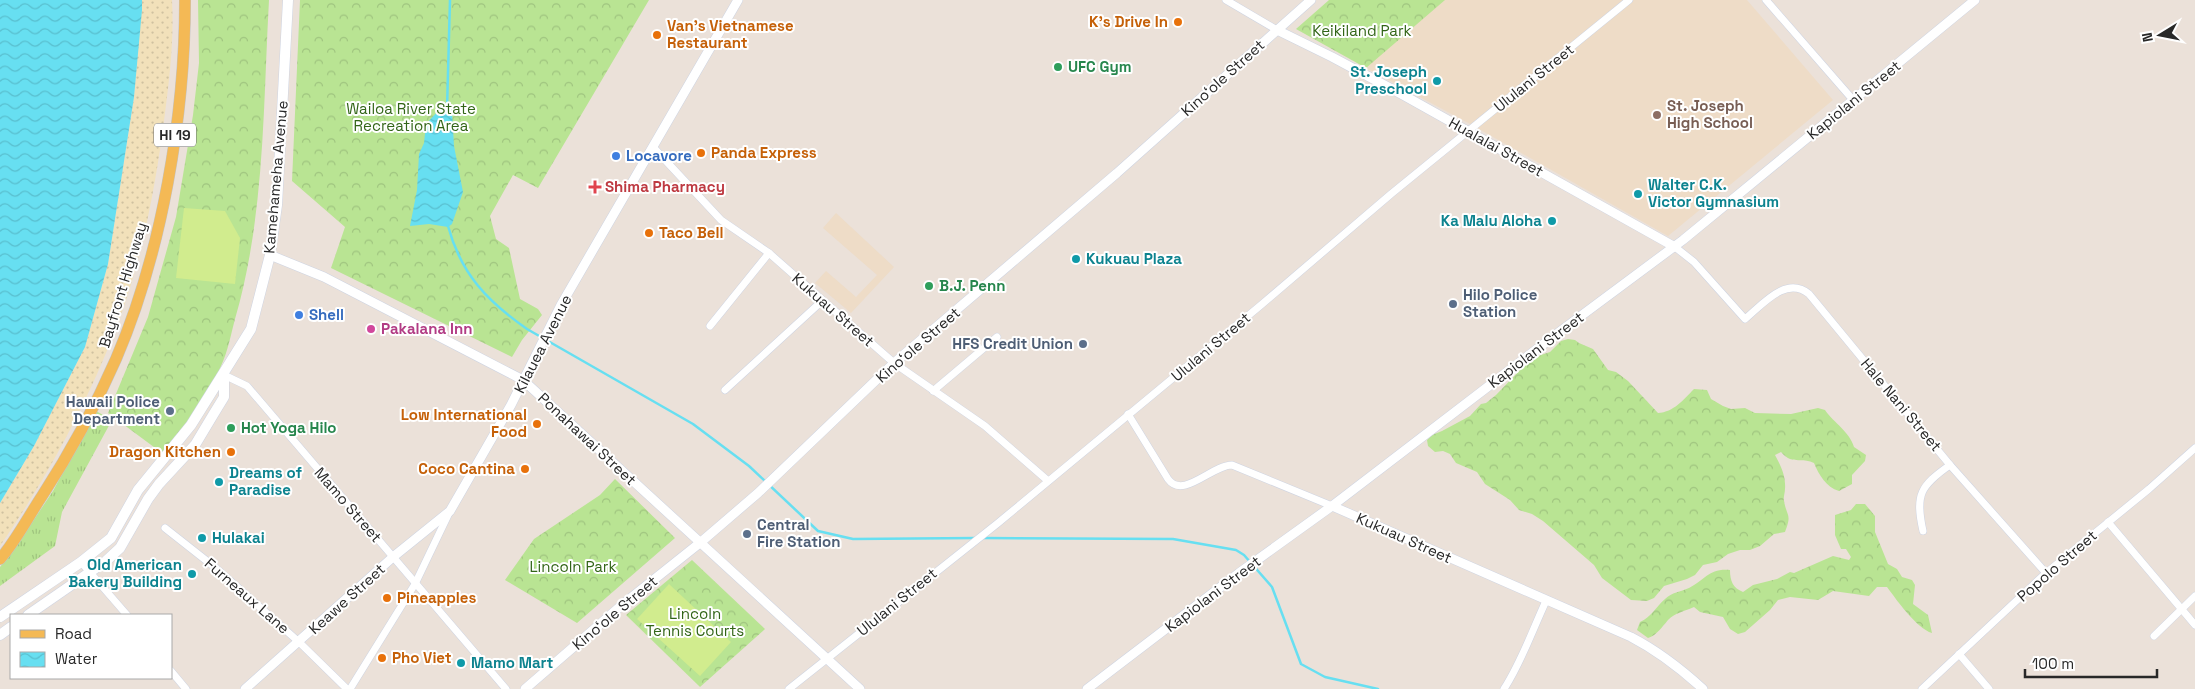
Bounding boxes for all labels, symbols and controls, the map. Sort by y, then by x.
north arrow [2135,10,2185,60]
place label: K’s Drive In [1089,12,1168,31]
place label: Van's Vietnamese Restaurant [667,16,794,52]
marker: K’s Drive In [1172,16,1184,28]
park label: Keikiland Park [1312,21,1412,40]
marker: Van's Vietnamese Restaurant [651,29,663,41]
text: N [2138,31,2157,43]
street label: Kinoʻole Street [1177,35,1268,120]
street label: Ululani Street [1490,39,1578,116]
street label: Kapiolani Street [1803,56,1905,143]
place label: UFC Gym [1068,57,1131,76]
marker: UFC Gym [1052,61,1064,73]
place label: St. Joseph Preschool [1350,62,1427,98]
marker: St. Joseph Preschool [1431,75,1443,87]
place label: St. Joseph High School [1667,96,1753,132]
street label: Kamehameha Avenue [259,99,292,254]
park label: Wailoa River State Recreation Area [346,99,476,135]
marker: St. Joseph High School [1651,109,1663,121]
street label: Hualalai Street [1445,113,1547,181]
road number: HI 19 [154,124,196,146]
place label: Panda Express [711,143,817,162]
place label: Locavore [626,146,692,165]
marker: Panda Express [695,147,707,159]
marker: Locavore [610,150,622,162]
place label: Walter C.K. Victor Gymnasium [1648,175,1779,211]
place label: Shima Pharmacy [605,177,725,196]
marker: Shima Pharmacy [589,181,601,193]
marker: Walter C.K. Victor Gymnasium [1632,188,1644,200]
place label: Ka Malu Aloha [1441,211,1542,230]
marker: Ka Malu Aloha [1546,215,1558,227]
street label: Bayfront Highway [94,220,151,350]
place label: Taco Bell [659,223,723,242]
marker: Taco Bell [643,227,655,239]
place label: Kukuau Plaza [1086,249,1182,268]
marker: Kukuau Plaza [1070,253,1082,265]
street label: Kukuau Street [788,269,878,351]
place label: B.J. Penn [939,276,1005,295]
marker: B.J. Penn [923,280,935,292]
place label: Hilo Police Station [1463,285,1538,321]
street label: Kilauea Avenue [510,291,576,396]
marker: Hilo Police Station [1447,298,1459,310]
street label: Kinoʻole Street [872,303,964,386]
place label: Shell [309,305,344,324]
street label: Kapiolani Street [1484,307,1588,392]
street label: Ululani Street [1167,308,1254,385]
marker: Shell [293,309,305,321]
place label: Pakalana Inn [381,319,472,338]
marker: Pakalana Inn [365,323,377,335]
place label: HFS Credit Union [952,334,1073,353]
marker: HFS Credit Union [1077,338,1089,350]
street label: Hale Nani Street [1857,354,1946,455]
street label: Ponahawai Street [534,388,640,489]
place label: Hawaii Police Department [66,392,160,428]
marker: Hawaii Police Department [164,405,176,417]
place label: Low International Food [401,405,527,441]
place label: Hot Yoga Hilo [241,418,337,437]
marker: Low International Food [531,418,543,430]
marker: Hot Yoga Hilo [225,422,237,434]
place label: Dragon Kitchen [109,442,221,461]
marker: Dragon Kitchen [225,446,237,458]
place label: Coco Cantina [418,459,515,478]
place label: Dreams of Paradise [229,463,302,499]
street label: Mamo Street [311,463,386,546]
marker: Coco Cantina [519,463,531,475]
marker: Dreams of Paradise [213,476,225,488]
street label: Kukuau Street [1353,508,1455,567]
place label: Central Fire Station [757,515,840,551]
street label: Popolo Street [2013,526,2101,605]
place label: Hulakai [212,528,265,547]
marker: Central Fire Station [741,528,753,540]
marker: Hulakai [196,532,208,544]
street label: Kapiolani Street [1161,551,1265,636]
street label: Furneaux Lane [201,554,294,638]
place label: Old American Bakery Building [68,555,182,591]
park label: Lincoln Park [529,557,617,576]
street label: Keawe Street [304,559,389,638]
street label: Ululani Street [853,563,941,640]
marker: Old American Bakery Building [186,568,198,580]
street label: Kinoʻole Street [568,571,661,654]
place label: Pineapples [397,588,476,607]
marker: Pineapples [381,592,393,604]
park label: Lincoln Tennis Courts [646,604,744,640]
legend [10,614,172,679]
text: Road [55,624,92,643]
scale bar [2025,646,2158,678]
place label: Pho Viet [392,648,452,667]
text: Water [55,649,98,668]
marker: Pho Viet [376,652,388,664]
place label: Mamo Mart [471,653,554,672]
text: 100 m [2032,654,2074,673]
marker: Mamo Mart [455,657,467,669]

